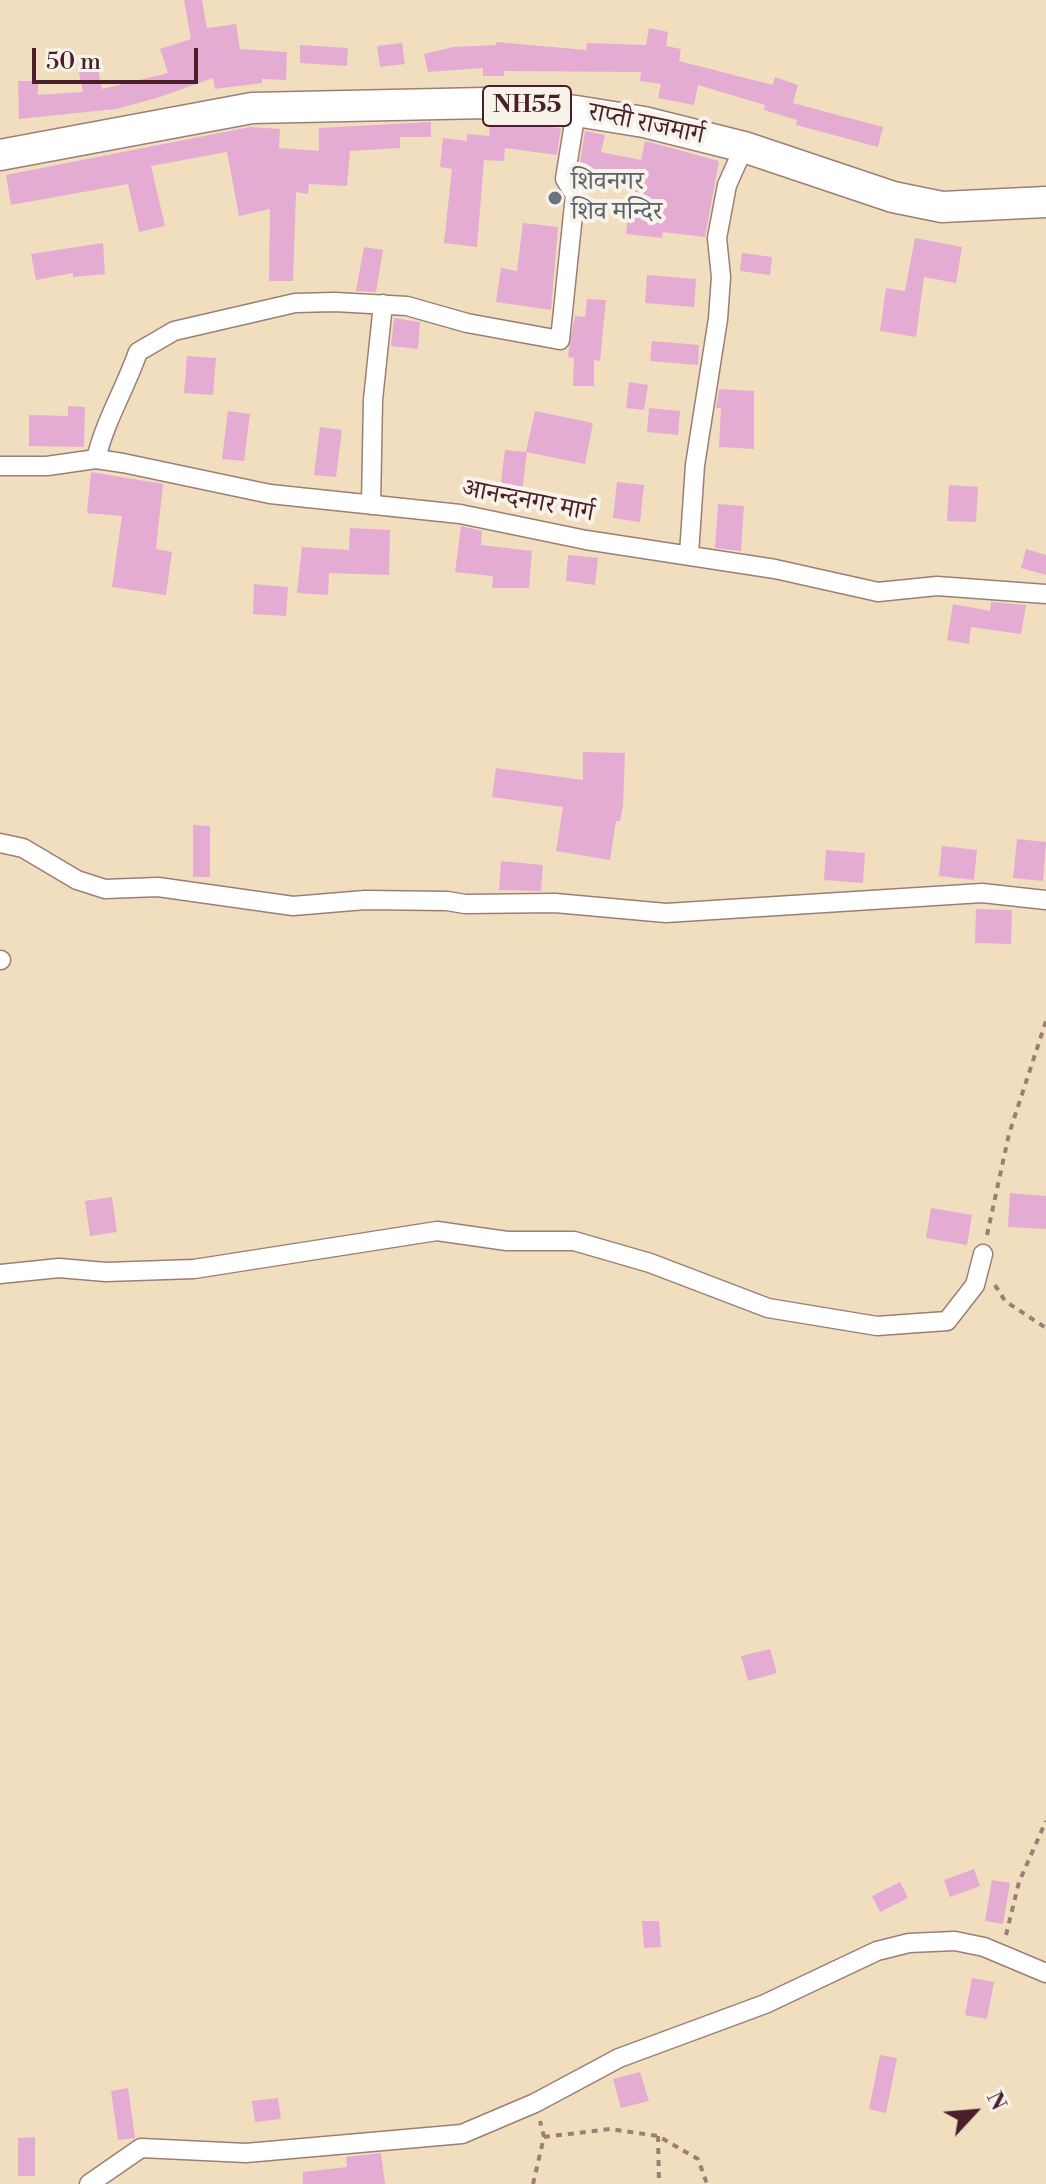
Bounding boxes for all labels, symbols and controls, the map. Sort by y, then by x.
scale bar [36,32,202,82]
text: 50 m [46,47,101,77]
road number: NH55 [483,86,571,126]
street label: राप्ती राजमार्ग [585,97,707,153]
place label: शिवनगर शिव मन्दिर [571,167,662,228]
marker: शिवनगर शिव मन्दिर [546,189,564,207]
street label: आनन्दनगर मार्ग [459,474,597,530]
north arrow [934,2072,1014,2152]
text: N [980,2088,1012,2115]

